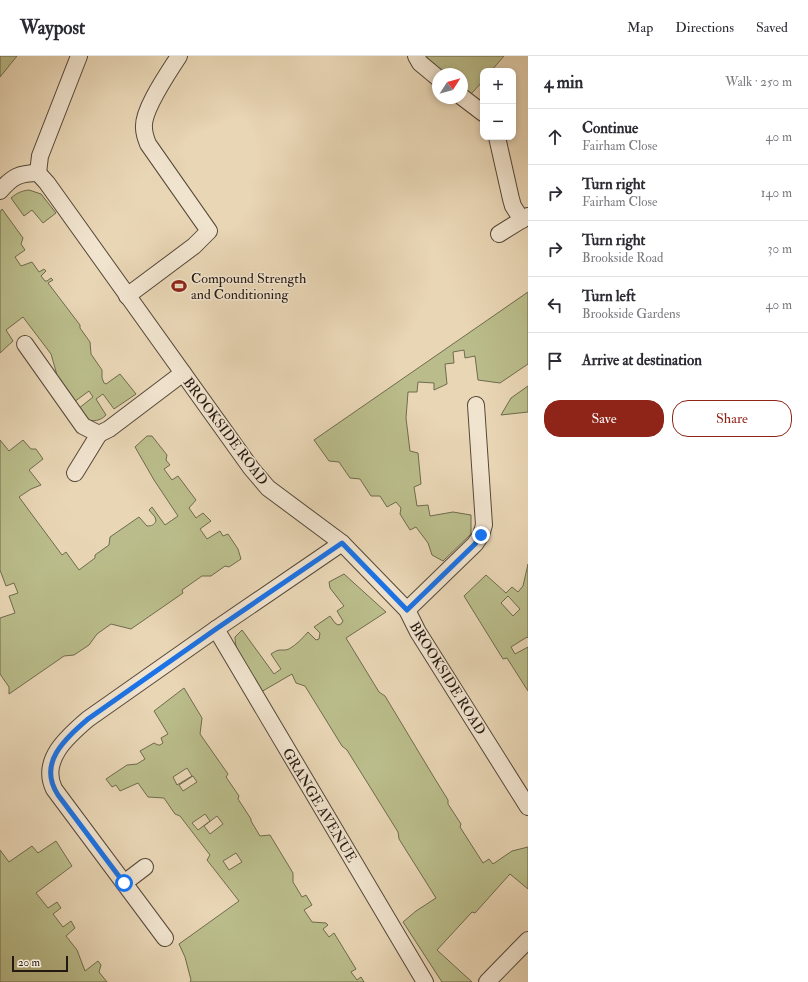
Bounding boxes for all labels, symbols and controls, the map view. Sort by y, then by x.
text: Waypost [20,16,85,40]
text: Map [627,19,653,36]
text: Directions [675,19,734,36]
text: Saved [756,19,788,36]
north arrow [432,68,468,104]
map controls [480,68,516,140]
button: + [480,68,516,104]
text: 4 min [544,72,583,93]
text: Walk · 250 m [725,74,792,90]
button: − [480,104,516,140]
text: Continue [582,119,638,138]
icon: ahead [544,126,566,148]
text: 40 m [766,129,792,145]
text: Fairham Close [582,138,657,154]
text: Turn right [582,175,645,194]
icon: right [544,182,566,204]
text: 140 m [761,185,792,201]
text: Fairham Close [582,194,657,210]
text: Turn right [582,231,645,250]
icon: right [544,238,566,260]
text: 30 m [768,241,792,257]
text: Brookside Road [582,250,663,266]
place label: Compound Strength and Conditioning [191,270,307,303]
sports icon: Compound Strength and Conditioning [170,277,188,295]
text: Turn left [582,287,636,306]
icon: left [544,294,566,316]
text: 40 m [766,297,792,313]
text: Brookside Gardens [582,306,680,322]
icon: arrive [544,350,566,372]
text: Arrive at destination [582,351,702,370]
street label: BROOKSIDE ROAD [180,374,272,488]
button: Save [544,400,664,437]
button: Share [672,400,792,437]
route end [472,526,490,544]
street label: BROOKSIDE ROAD [406,619,489,738]
street label: GRANGE AVENUE [279,745,360,865]
route start [115,874,133,892]
scale bar [12,954,68,973]
text: 20 m [18,956,40,969]

